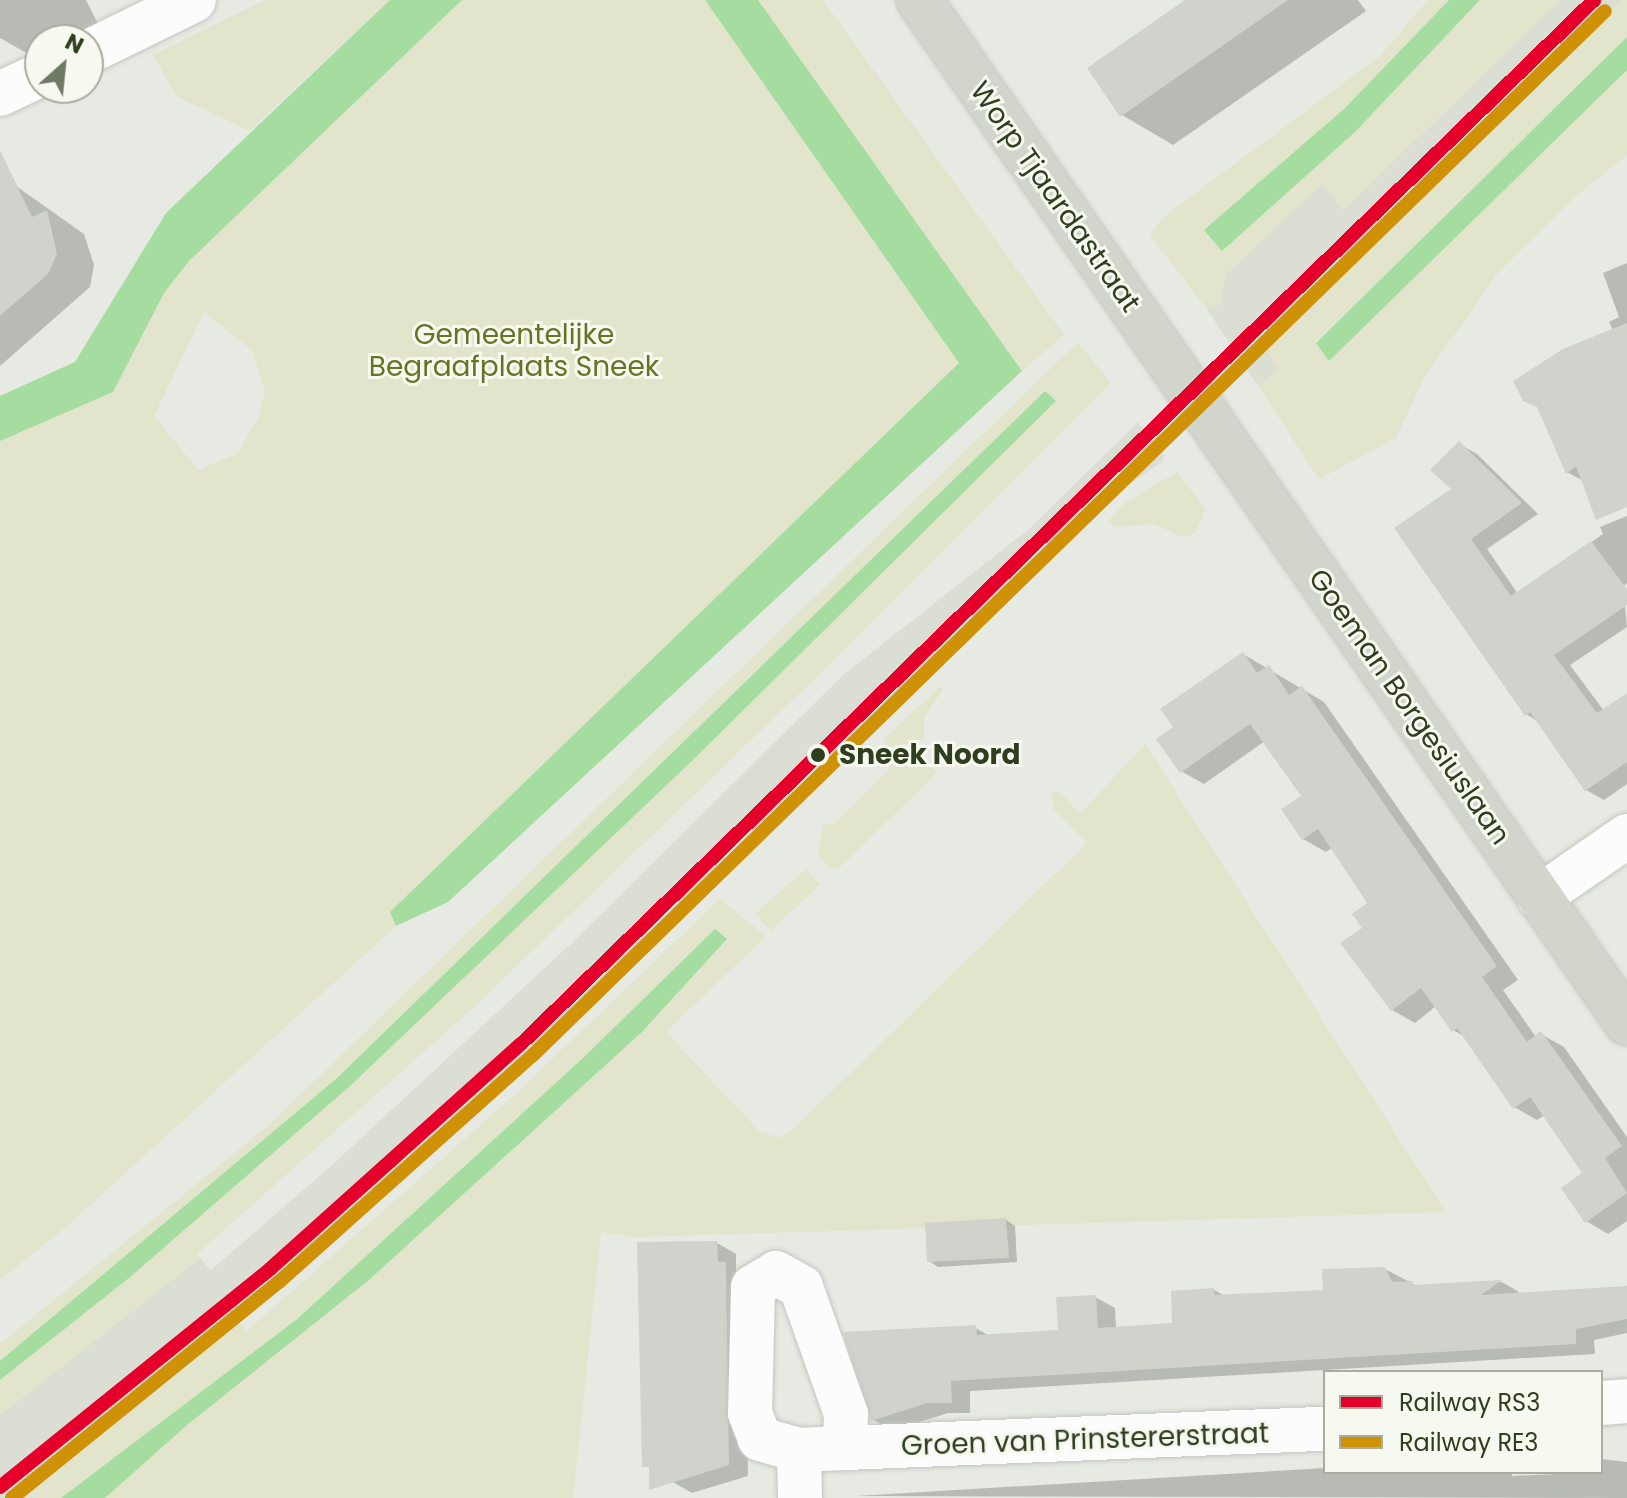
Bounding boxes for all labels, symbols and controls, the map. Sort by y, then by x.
north arrow [24,24,104,104]
text: N [60,26,89,62]
street label: Worp Tjaardastraat [963,75,1147,319]
park label: Gemeentelijke Begraafplaats Sneek [369,318,659,384]
street label: Goeman Borgesiuslaan [1301,563,1517,851]
place label: Sneek Noord [839,738,1021,772]
marker: Sneek Noord [804,741,832,769]
legend [1323,1370,1603,1474]
text: Railway RS3 [1399,1386,1540,1419]
street label: Groen van Prinstererstraat [900,1417,1270,1463]
text: Railway RE3 [1399,1426,1539,1459]

